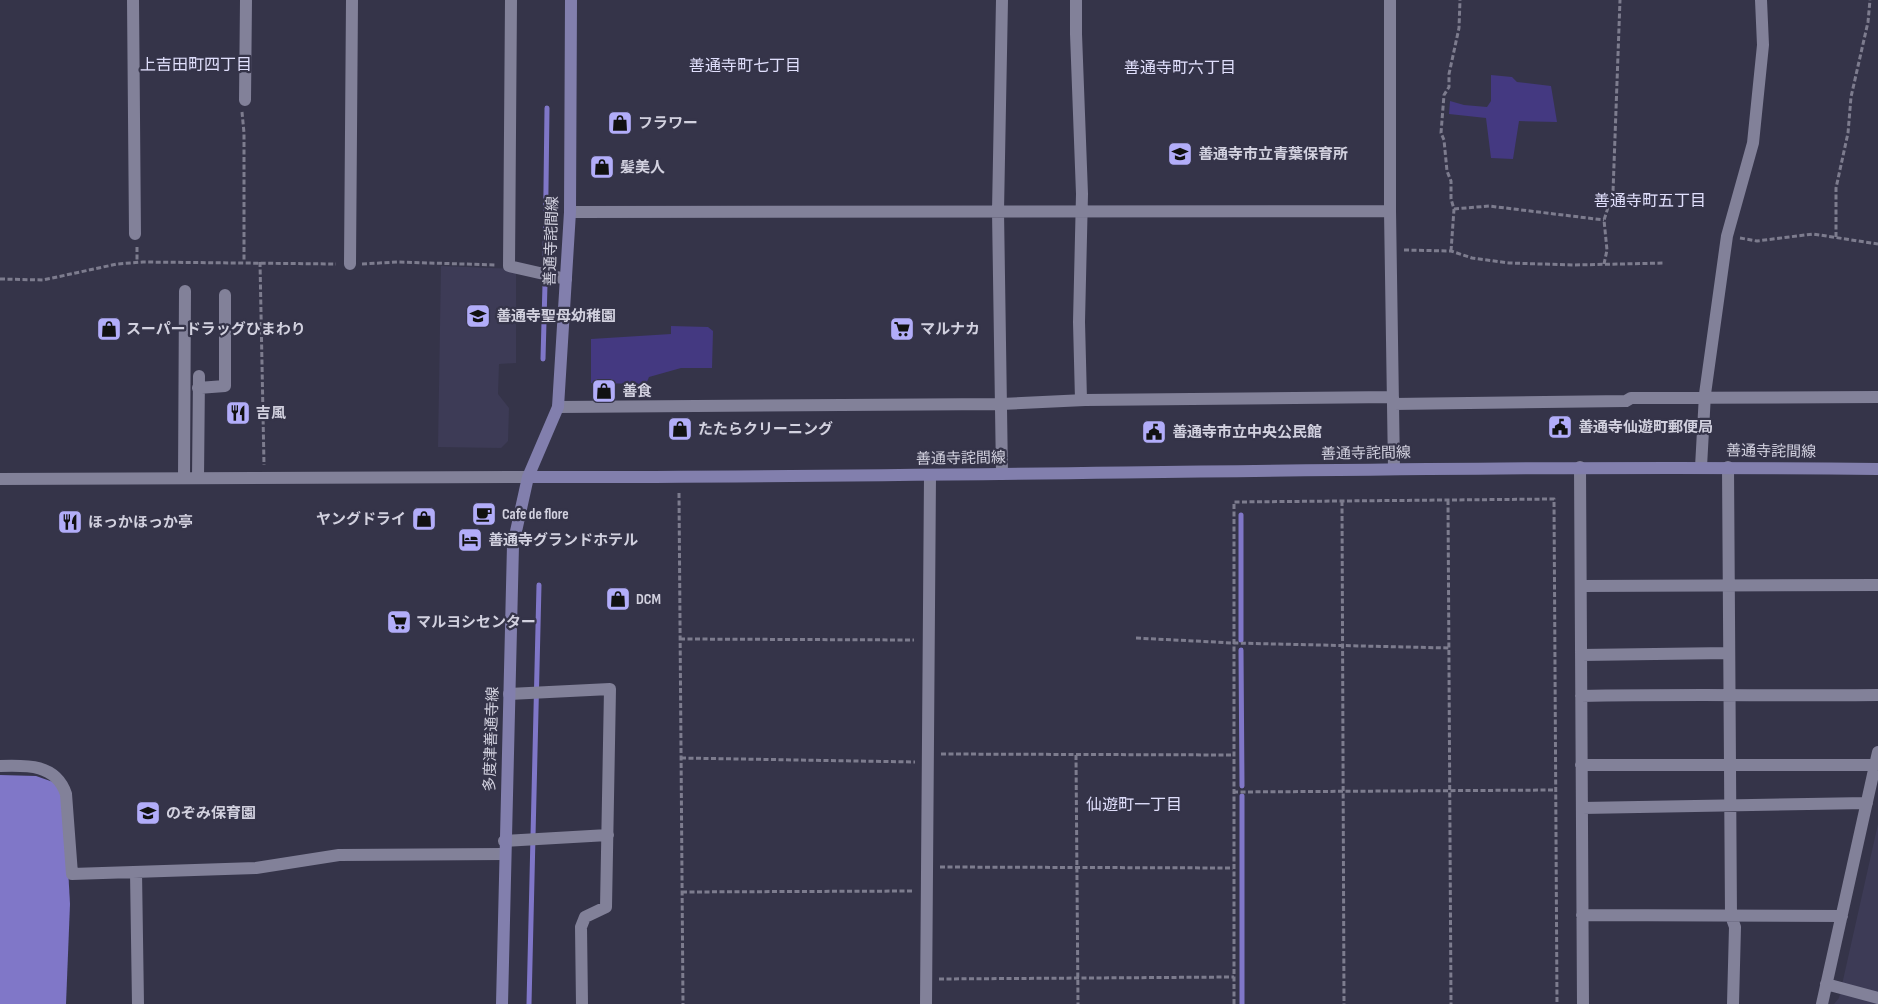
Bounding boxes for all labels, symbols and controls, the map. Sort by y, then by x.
district label: 上吉田町四丁目 [140,56,252,75]
district label: 善通寺町七丁目 [689,57,801,76]
district label: 善通寺町六丁目 [1124,59,1236,78]
shop icon: フラワー [607,110,633,136]
place label: フラワー [638,114,698,133]
school or university icon: 善通寺市立青葉保育所 [1167,141,1193,167]
place label: 善通寺市立青葉保育所 [1198,145,1348,164]
shop icon: 髪美人 [589,154,615,180]
place label: 髪美人 [620,158,665,177]
district label: 善通寺町五丁目 [1594,192,1706,211]
street label: 善通寺詫間線 [540,196,563,286]
school or university icon: 善通寺聖母幼稚園 [465,303,491,329]
place label: 善通寺聖母幼稚園 [496,307,616,326]
shop icon: スーパードラッグひまわり [96,316,122,342]
supermarket icon: マルナカ [889,316,915,342]
place label: スーパードラッグひまわり [126,320,306,339]
place label: マルナカ [920,320,980,339]
shop icon: 善食 [591,378,617,404]
place label: 善食 [622,382,652,401]
restaurant icon: 吉風 [225,400,251,426]
place label: 吉風 [256,404,286,423]
public building icon: 善通寺仙遊町郵便局 [1547,414,1573,440]
shop icon: たたらクリーニング [667,416,693,442]
place label: 善通寺仙遊町郵便局 [1578,418,1713,437]
public building icon: 善通寺市立中央公民館 [1141,419,1167,445]
place label: たたらクリーニング [698,420,833,439]
place label: 善通寺市立中央公民館 [1172,423,1322,442]
street label: 善通寺詫間線 [1726,441,1816,462]
street label: 善通寺詫間線 [1321,443,1411,464]
street label: 善通寺詫間線 [916,448,1006,469]
cafe icon: Cafe de flore [471,501,497,527]
place label: Cafe de flore [502,505,569,524]
shop icon: ヤングドライ [411,506,437,532]
restaurant icon: ほっかほっか亭 [57,509,83,535]
place label: ヤングドライ [316,510,406,529]
place label: ほっかほっか亭 [88,513,193,532]
hotel icon: 善通寺グランドホテル [457,527,483,553]
place label: 善通寺グランドホテル [488,531,638,550]
shop icon: DCM [605,586,631,612]
place label: DCM [636,590,661,609]
supermarket icon: マルヨシセンター [386,609,412,635]
place label: マルヨシセンター [416,613,536,632]
street label: 多度津善通寺線 [480,686,503,792]
district label: 仙遊町一丁目 [1086,796,1182,815]
school or university icon: のぞみ保育園 [135,800,161,826]
place label: のぞみ保育園 [166,804,256,823]

